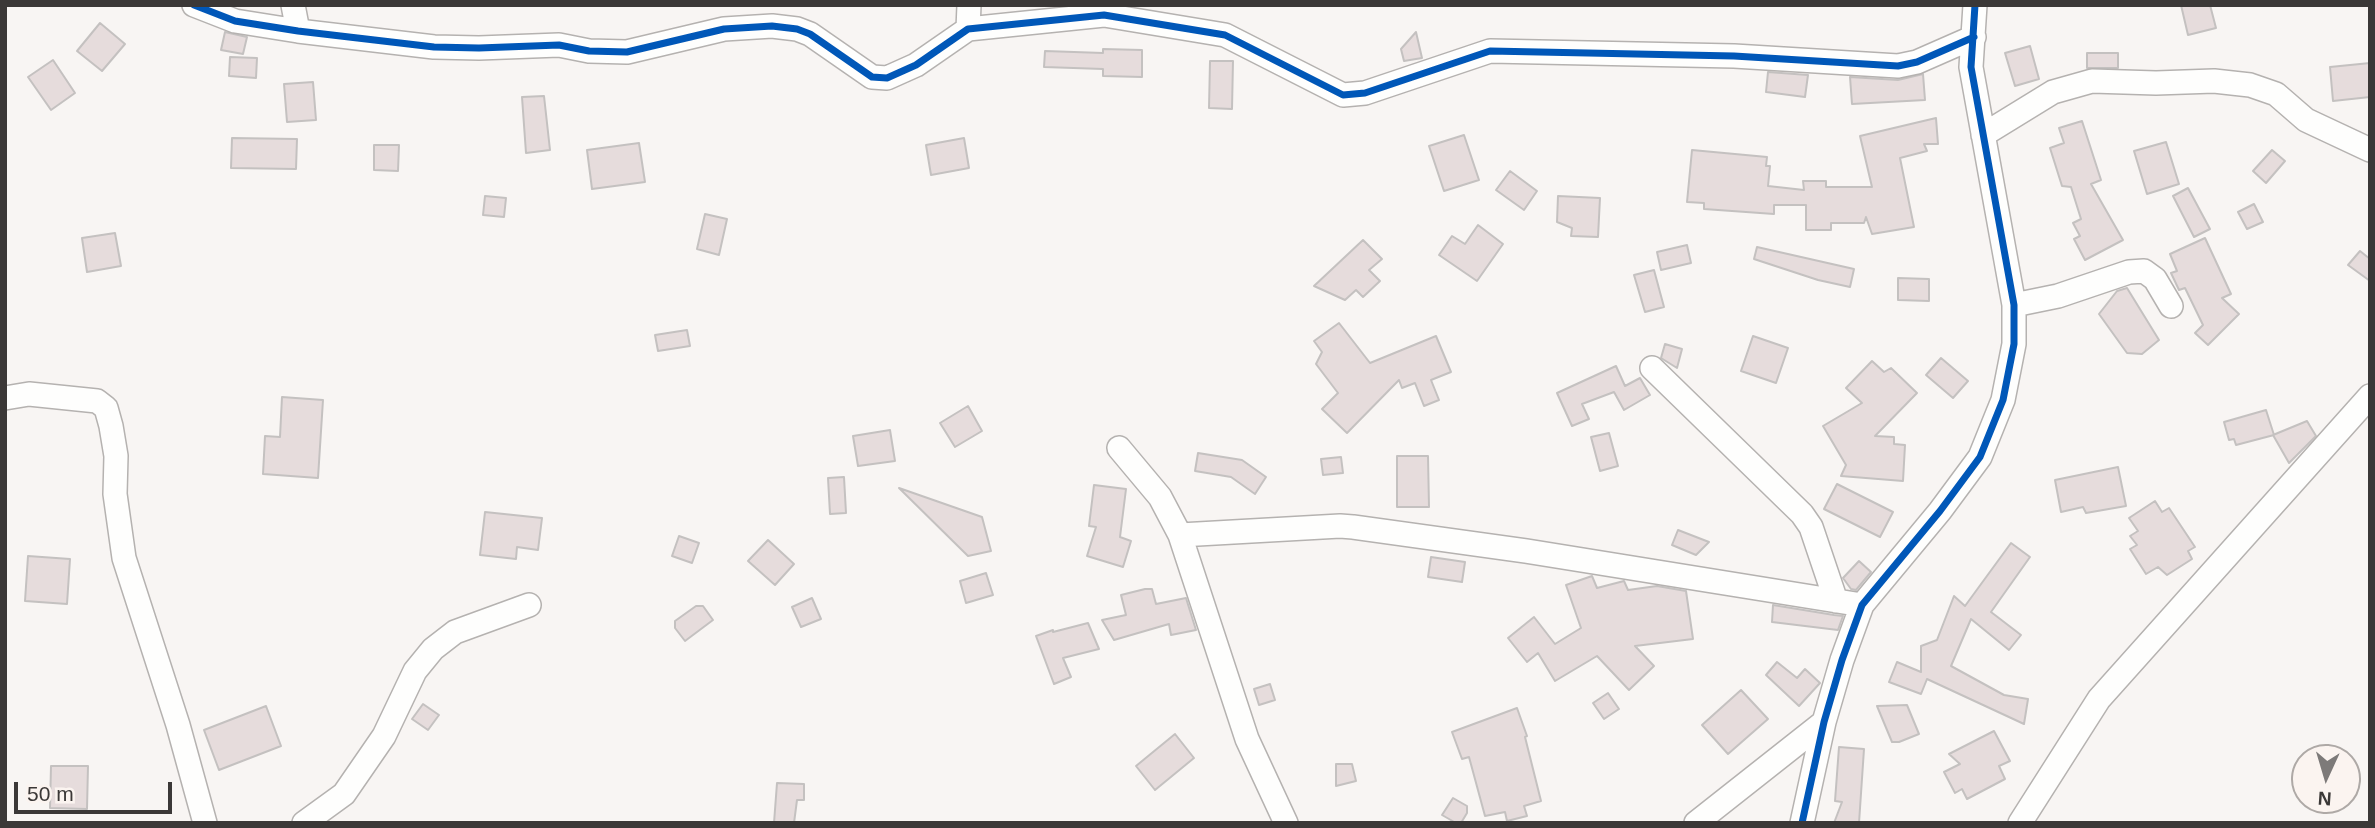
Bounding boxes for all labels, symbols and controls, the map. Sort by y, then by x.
north arrow [2291,744,2361,814]
scale bar [18,768,175,812]
text: 50 m [27,782,74,805]
text: N [2317,787,2332,809]

